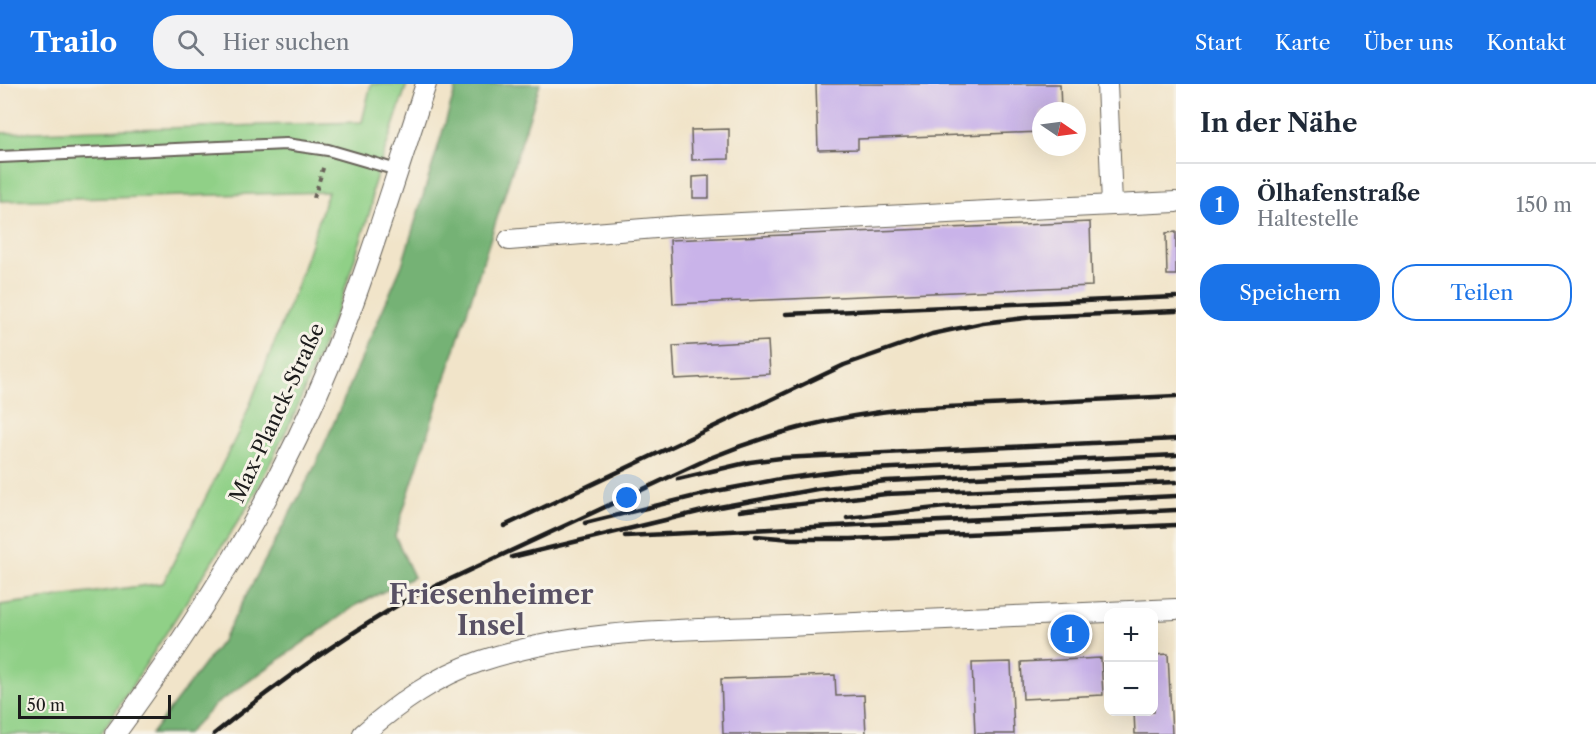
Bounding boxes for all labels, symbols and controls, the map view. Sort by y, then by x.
search box [153,15,573,69]
text: Trailo [30,25,117,59]
icon: search [174,26,207,59]
text: Hier suchen [222,29,350,56]
text: Start [1195,30,1242,55]
text: Karte [1275,30,1331,55]
text: Über uns [1364,30,1453,55]
text: Kontakt [1486,30,1566,55]
north arrow [1032,102,1086,156]
text: In der Nähe [1200,107,1357,139]
text: Ölhafenstraße [1257,180,1420,207]
text: 1 [1215,193,1224,217]
text: 150 m [1516,193,1572,217]
text: Haltestelle [1257,207,1359,231]
button: Speichern [1200,264,1380,321]
button: Teilen [1392,264,1572,321]
street label: Max-Planck-Straße [224,319,329,507]
your location [612,483,641,512]
district label: Friesenheimer Insel [389,578,594,642]
map controls [1104,608,1158,716]
button: + [1104,608,1158,662]
pin: 1 [1050,612,1090,656]
button: − [1104,662,1158,716]
scale bar [18,692,171,720]
text: 50 m [27,695,65,715]

